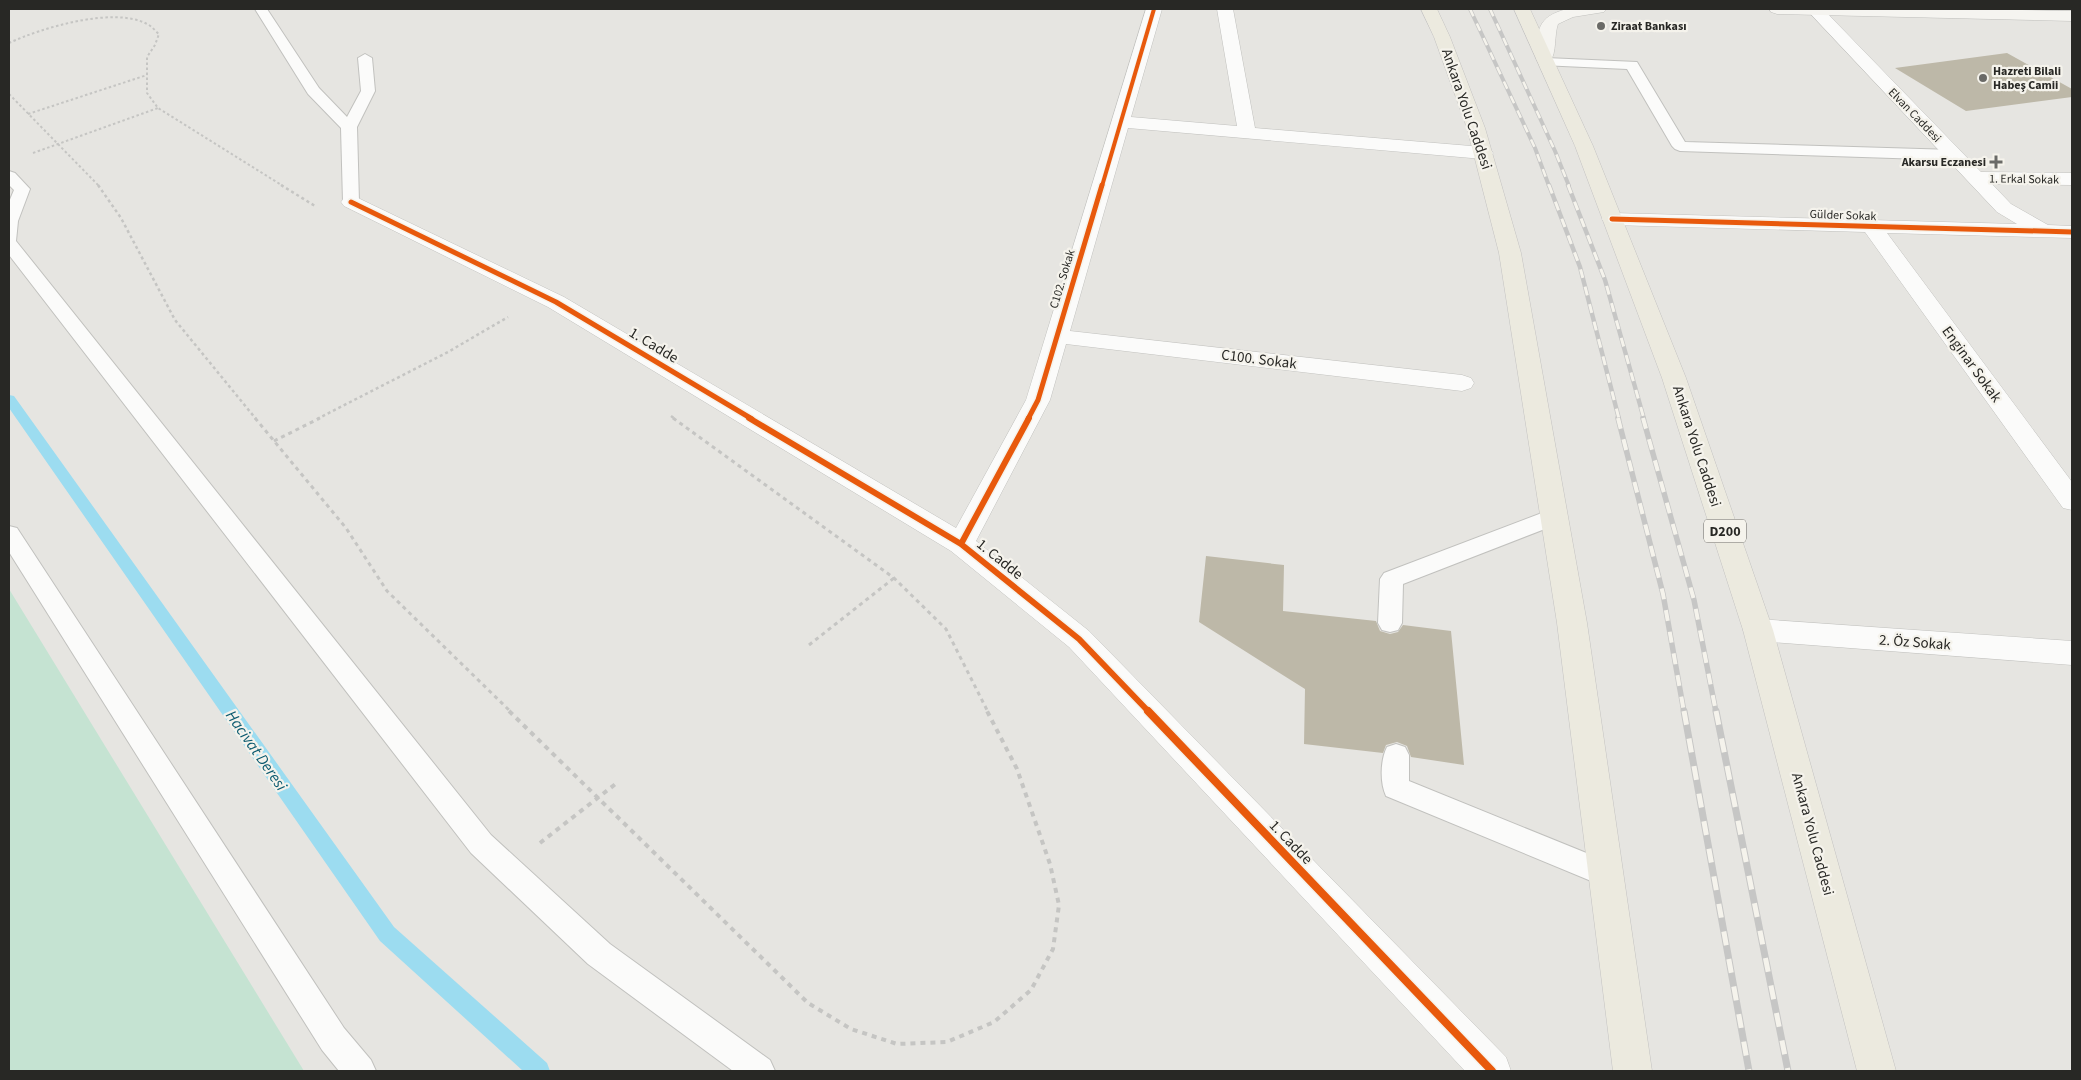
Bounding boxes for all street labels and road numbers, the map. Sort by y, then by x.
street label: Ankara Yolu Caddesi [1436,46,1497,172]
street label: Elvan Caddesi [1884,84,1945,146]
street label: 1. Erkal Sokak [1989,170,2059,189]
street label: Gülder Sokak [1809,206,1877,225]
street label: C102. Sokak [1045,248,1080,311]
street label: 1. Cadde [625,322,682,368]
street label: Enginar Sokak [1937,322,2007,407]
street label: C100. Sokak [1220,344,1299,375]
street label: Ankara Yolu Caddesi [1667,383,1726,510]
road number: D200 [1704,520,1746,542]
street label: 1. Cadde [972,534,1027,585]
street label: 2. Öz Sokak [1878,630,1952,656]
street label: Ankara Yolu Caddesi [1786,770,1839,898]
street label: 1. Cadde [1264,815,1317,869]

